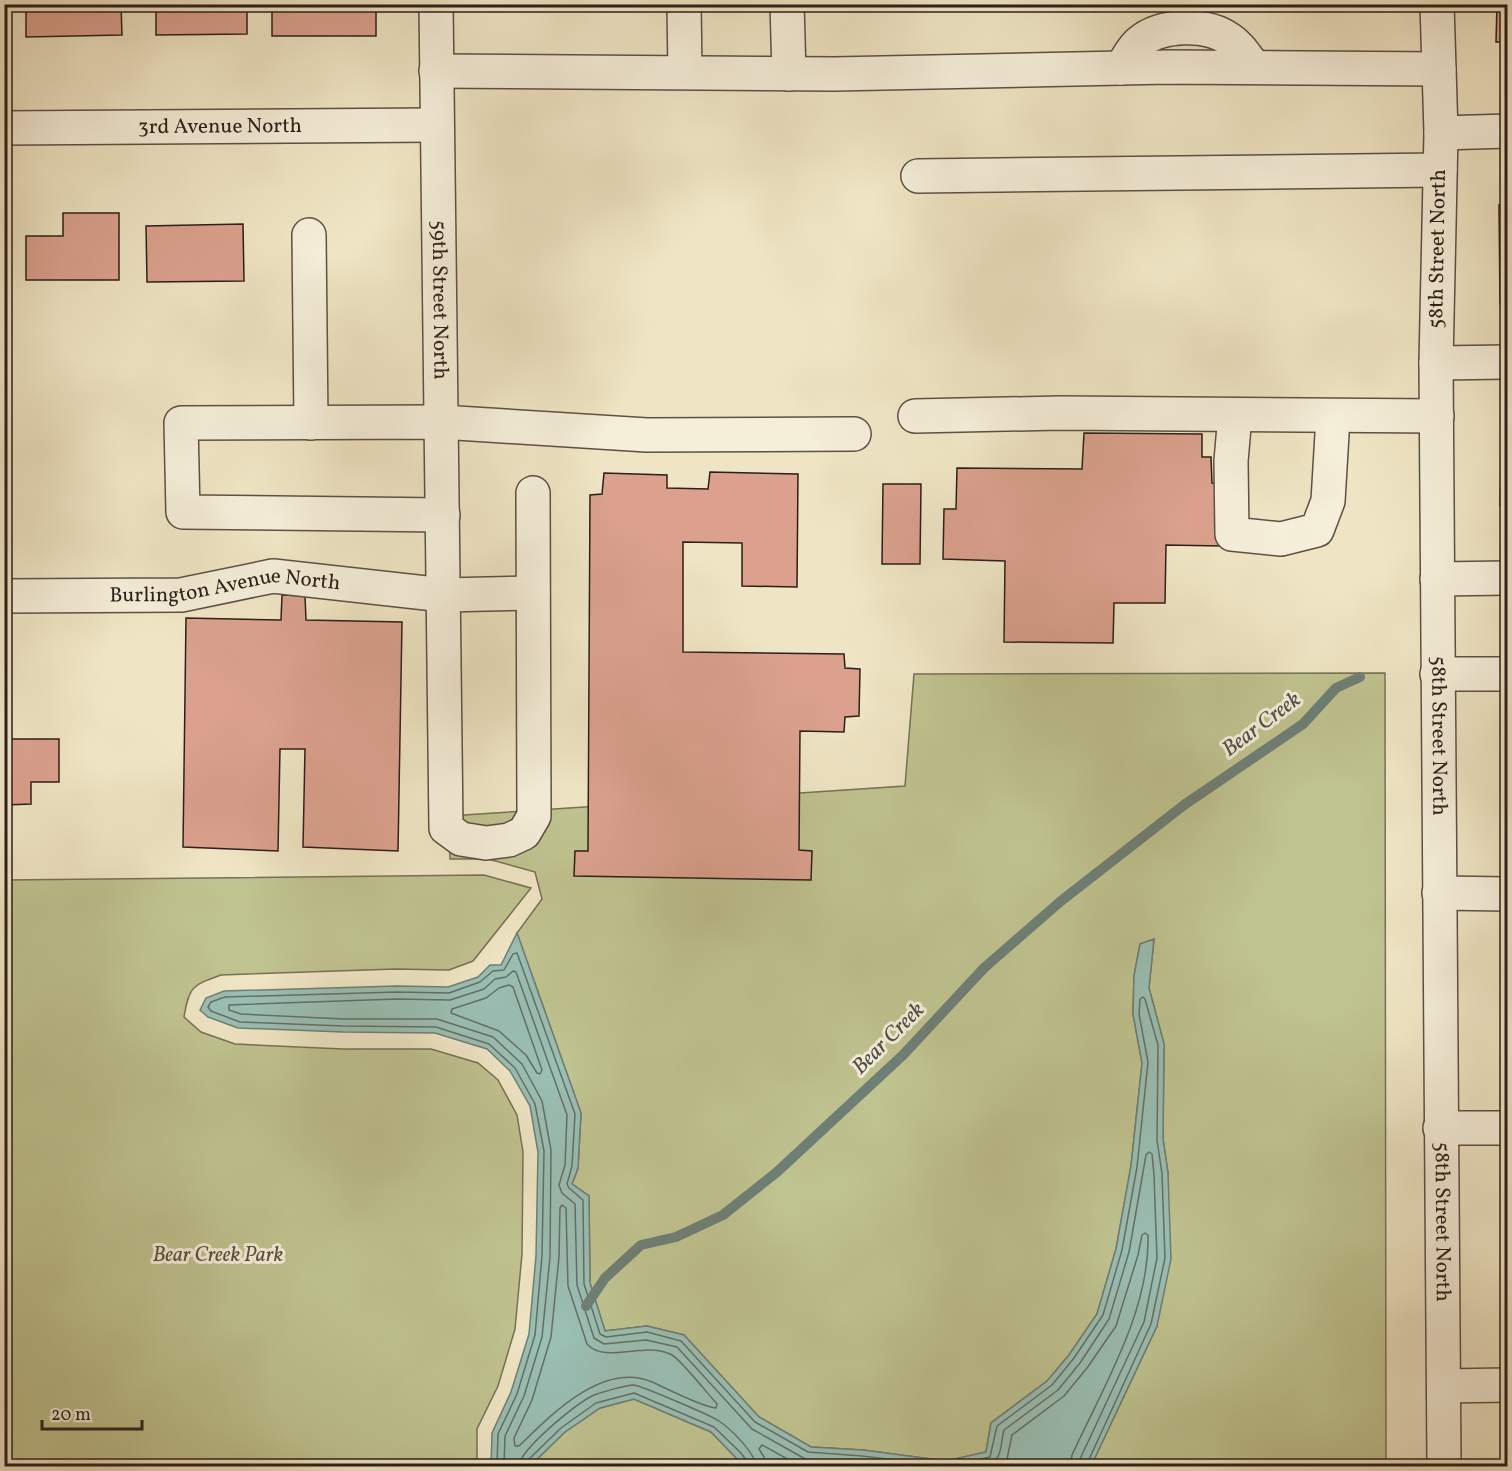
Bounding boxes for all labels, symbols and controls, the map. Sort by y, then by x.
street label: 3rd Avenue North [138,111,302,142]
street label: 58th Street North [1422,169,1454,329]
street label: 59th Street North [424,220,455,380]
street label: Burlington Avenue North [109,561,342,610]
street label: 58th Street North [1424,656,1454,816]
water label: Bear Creek [1216,685,1308,765]
water label: Bear Creek [846,996,932,1082]
street label: 58th Street North [1427,1142,1457,1302]
park label: Bear Creek Park [153,1241,284,1270]
scale bar [42,1393,142,1431]
text: 20 m [51,1403,91,1428]

